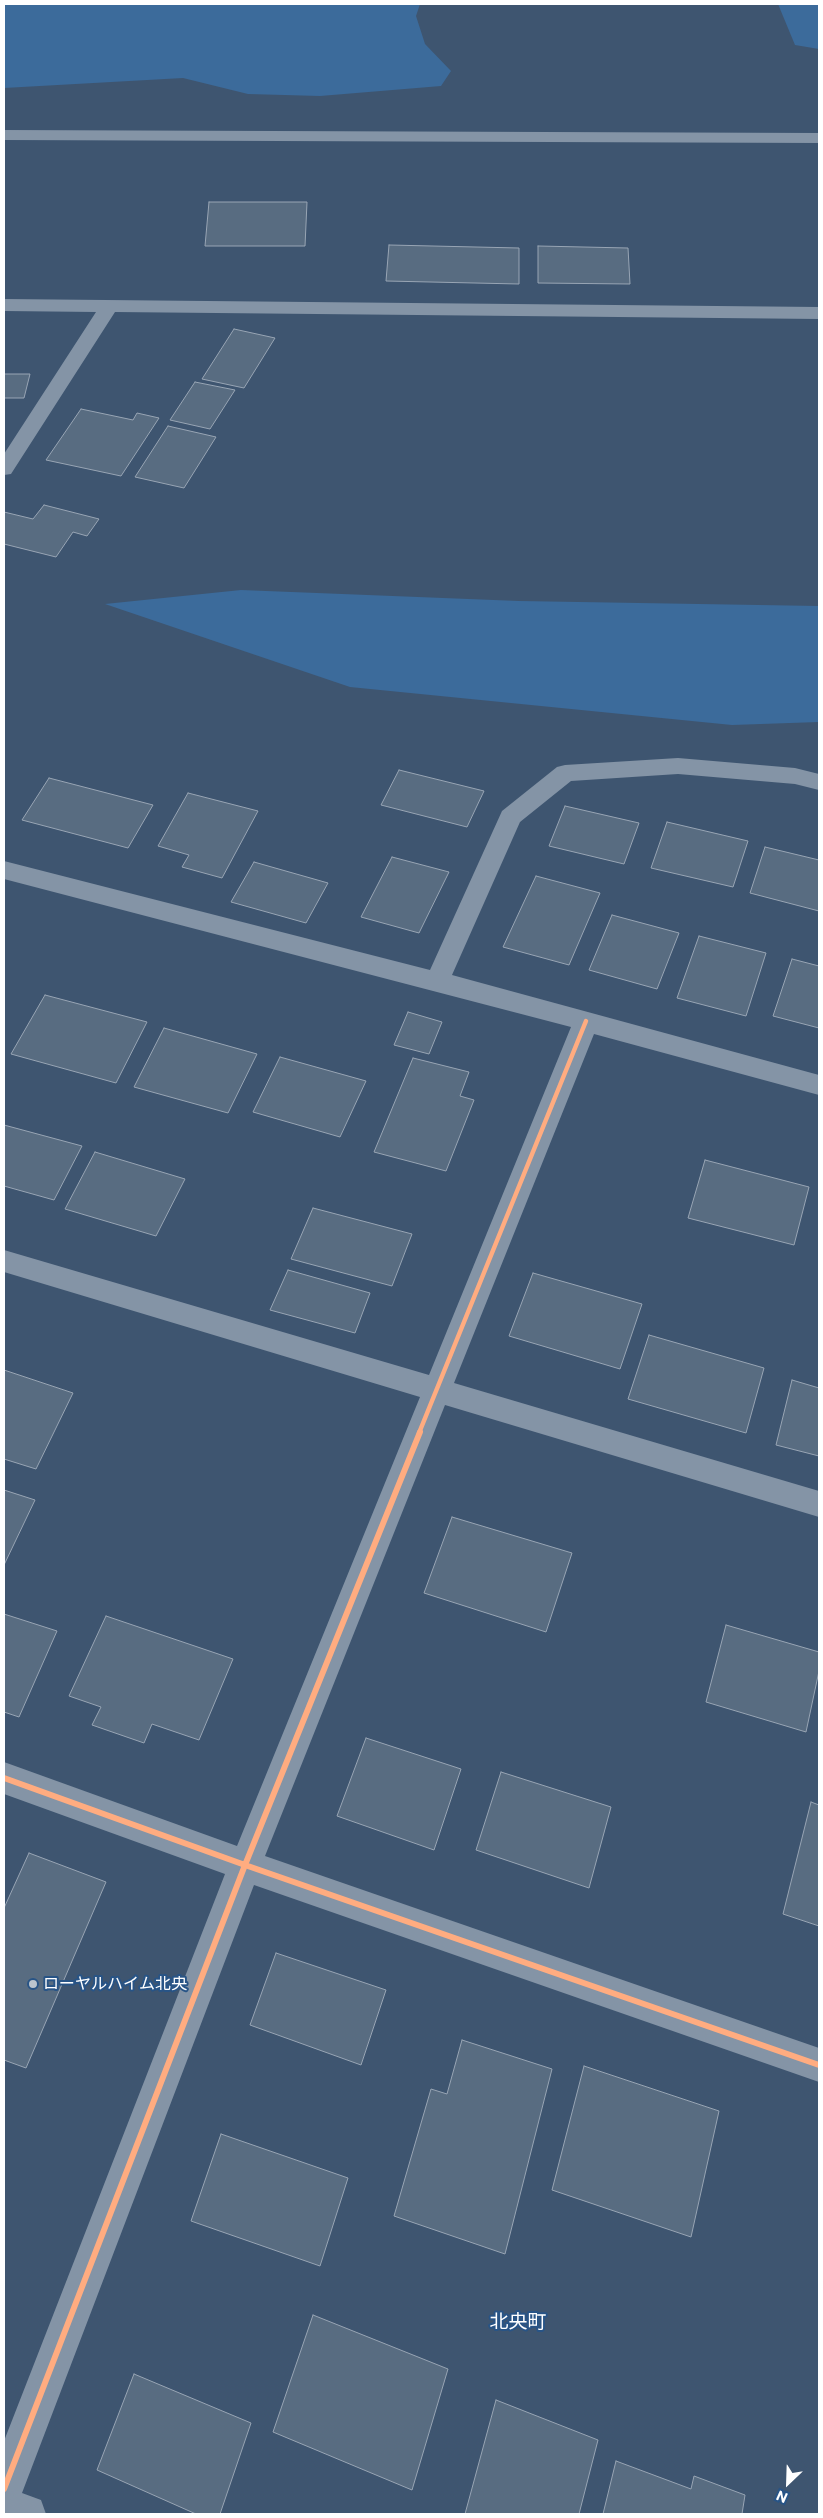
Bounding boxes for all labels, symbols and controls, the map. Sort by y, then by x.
place label: ローヤルハイム北央 [43,1974,187,1994]
marker: ローヤルハイム北央 [27,1978,39,1990]
district label: 北央町 [490,2311,546,2333]
north arrow [763,2458,813,2508]
text: N [773,2487,790,2507]

